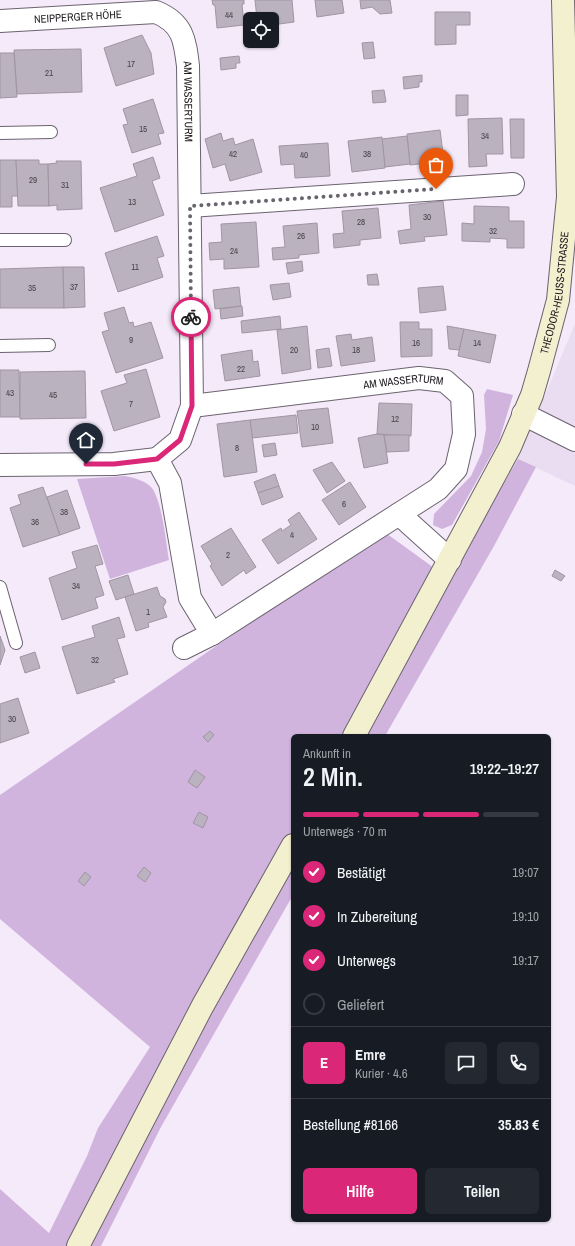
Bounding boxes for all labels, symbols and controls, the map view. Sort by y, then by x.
street label: NEIPPERGER HÖHE [34,7,122,26]
house number: 44 [225,9,233,21]
map controls [243,12,279,48]
button: locate [243,12,279,48]
house number: 17 [127,58,135,70]
street label: AM WASSERTURM [180,59,196,142]
house number: 21 [45,67,53,79]
house number: 15 [139,123,147,135]
house number: 34 [481,130,489,142]
house number: 42 [229,148,237,160]
house number: 38 [363,148,371,160]
pin [419,148,453,189]
house number: 40 [300,149,308,161]
icon: bag [425,154,447,176]
house number: 29 [29,174,37,186]
house number: 31 [61,179,69,191]
house number: 13 [128,196,136,208]
house number: 30 [423,211,431,223]
house number: 28 [357,216,365,228]
house number: 32 [489,225,497,237]
house number: 26 [297,230,305,242]
street label: THEODOR-HEUSS-STRASSE [537,231,572,356]
house number: 24 [230,245,238,257]
house number: 11 [131,261,139,273]
house number: 37 [70,281,78,293]
house number: 35 [28,282,36,294]
courier [171,297,211,337]
icon: bike [180,306,202,328]
house number: 9 [129,334,133,346]
house number: 16 [412,337,420,349]
house number: 14 [473,337,481,349]
house number: 20 [290,344,298,356]
house number: 18 [352,344,360,356]
house number: 22 [237,363,245,375]
street label: AM WASSERTURM [361,371,444,392]
house number: 43 [6,387,14,399]
house number: 45 [49,389,57,401]
house number: 7 [129,398,133,410]
house number: 12 [391,413,399,425]
house number: 10 [311,421,319,433]
pin [69,423,103,464]
icon: home [75,429,97,451]
house number: 8 [235,442,239,454]
house number: 6 [342,498,346,510]
house number: 38 [60,506,68,518]
house number: 36 [31,516,39,528]
house number: 4 [290,529,294,541]
house number: 2 [226,549,230,561]
house number: 34 [72,580,80,592]
house number: 1 [146,606,150,618]
house number: 32 [91,654,99,666]
house number: 30 [8,713,16,725]
text: Ankunft in [303,745,351,762]
text: 19:22–19:27 [470,758,539,779]
text: 2 Min. [303,759,363,794]
text: Unterwegs · 70 m [303,823,387,840]
icon: check [303,861,325,883]
text: Bestätigt [337,862,386,883]
text: 19:07 [512,864,539,881]
icon: check [303,905,325,927]
text: In Zubereitung [337,906,417,927]
text: 19:10 [512,908,539,925]
icon: check [303,949,325,971]
text: Unterwegs [337,950,396,971]
text: 19:17 [512,952,539,969]
text: Geliefert [337,994,384,1015]
button: chat [445,1042,487,1084]
button: phone [497,1042,539,1084]
text: Emre [355,1044,386,1065]
text: E [320,1052,328,1073]
text: Kurier · 4.6 [355,1065,408,1082]
text: Bestellung #8166 [303,1114,398,1135]
text: 35.83 € [498,1114,539,1135]
button: Hilfe [303,1168,417,1214]
button: Teilen [425,1168,539,1214]

